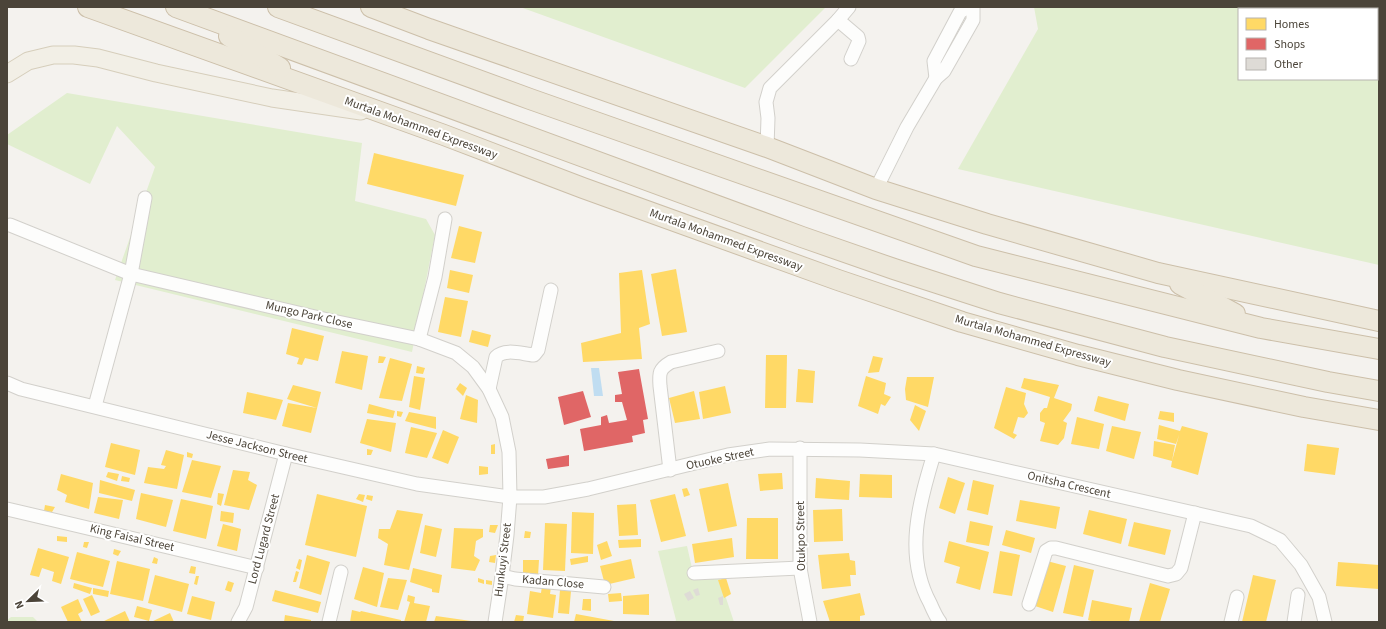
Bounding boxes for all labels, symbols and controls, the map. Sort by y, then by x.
legend [1238,8,1378,80]
text: Homes [1274,16,1309,33]
text: Shops [1274,36,1305,53]
text: Other [1274,56,1304,73]
street label: Murtala Mohammed Expressway [342,92,500,164]
street label: Murtala Mohammed Expressway [647,204,805,276]
street label: Mungo Park Close [264,297,354,333]
street label: Murtala Mohammed Expressway [953,311,1113,372]
street label: Jesse Jackson Street [205,426,309,468]
street label: Otuoke Street [684,443,756,475]
street label: Onitsha Crescent [1026,467,1112,503]
street label: Lord Lugard Street [244,492,284,586]
street label: Otukpo Street [792,501,810,571]
street label: King Faisal Street [88,520,176,556]
street label: Hunkuyi Street [490,522,516,598]
street label: Kadan Close [521,571,585,593]
north arrow [8,581,48,621]
text: N [11,598,28,611]

